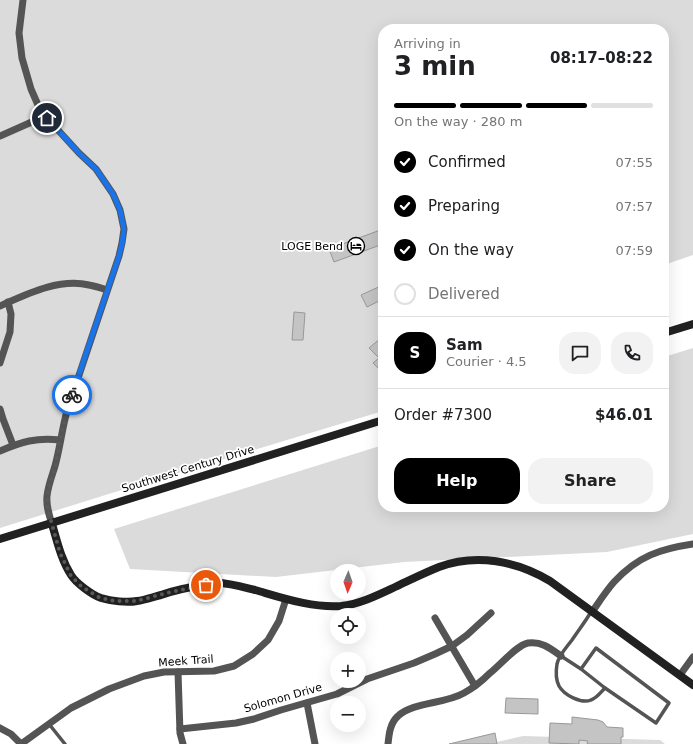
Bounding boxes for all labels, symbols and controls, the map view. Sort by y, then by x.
text: Arriving in [394,36,461,51]
text: 08:17–08:22 [550,49,653,67]
text: 3 min [394,51,476,81]
pin [30,101,64,135]
icon: home [36,107,58,129]
text: On the way · 280 m [394,114,522,129]
icon: check [394,151,416,173]
text: Confirmed [428,153,506,171]
text: 07:55 [616,155,653,170]
icon: check [394,195,416,217]
text: Preparing [428,197,500,215]
text: 07:57 [616,199,653,214]
hotel icon: LOGE Bend [346,236,366,256]
icon: check [394,239,416,261]
place label: LOGE Bend [281,240,343,253]
text: On the way [428,241,514,259]
text: 07:59 [616,243,653,258]
text: Delivered [428,285,500,303]
button: chat [559,332,601,374]
button: phone [611,332,653,374]
text: Sam [446,336,483,354]
text: S [410,344,420,362]
text: Courier · 4.5 [446,354,527,369]
courier [52,375,92,415]
icon: bike [61,384,83,406]
text: Order #7300 [394,406,492,424]
text: $46.01 [595,406,653,424]
street label: Southwest Century Drive [120,443,256,495]
button: Help [394,458,520,504]
button: Share [528,458,653,504]
north arrow [330,564,366,600]
map controls [330,564,366,732]
pin [189,568,223,602]
icon: bag [195,574,217,596]
button: locate [330,608,366,644]
button: + [330,652,366,688]
street label: Meek Trail [158,653,214,669]
street label: Solomon Drive [242,681,324,715]
button: − [330,696,366,732]

